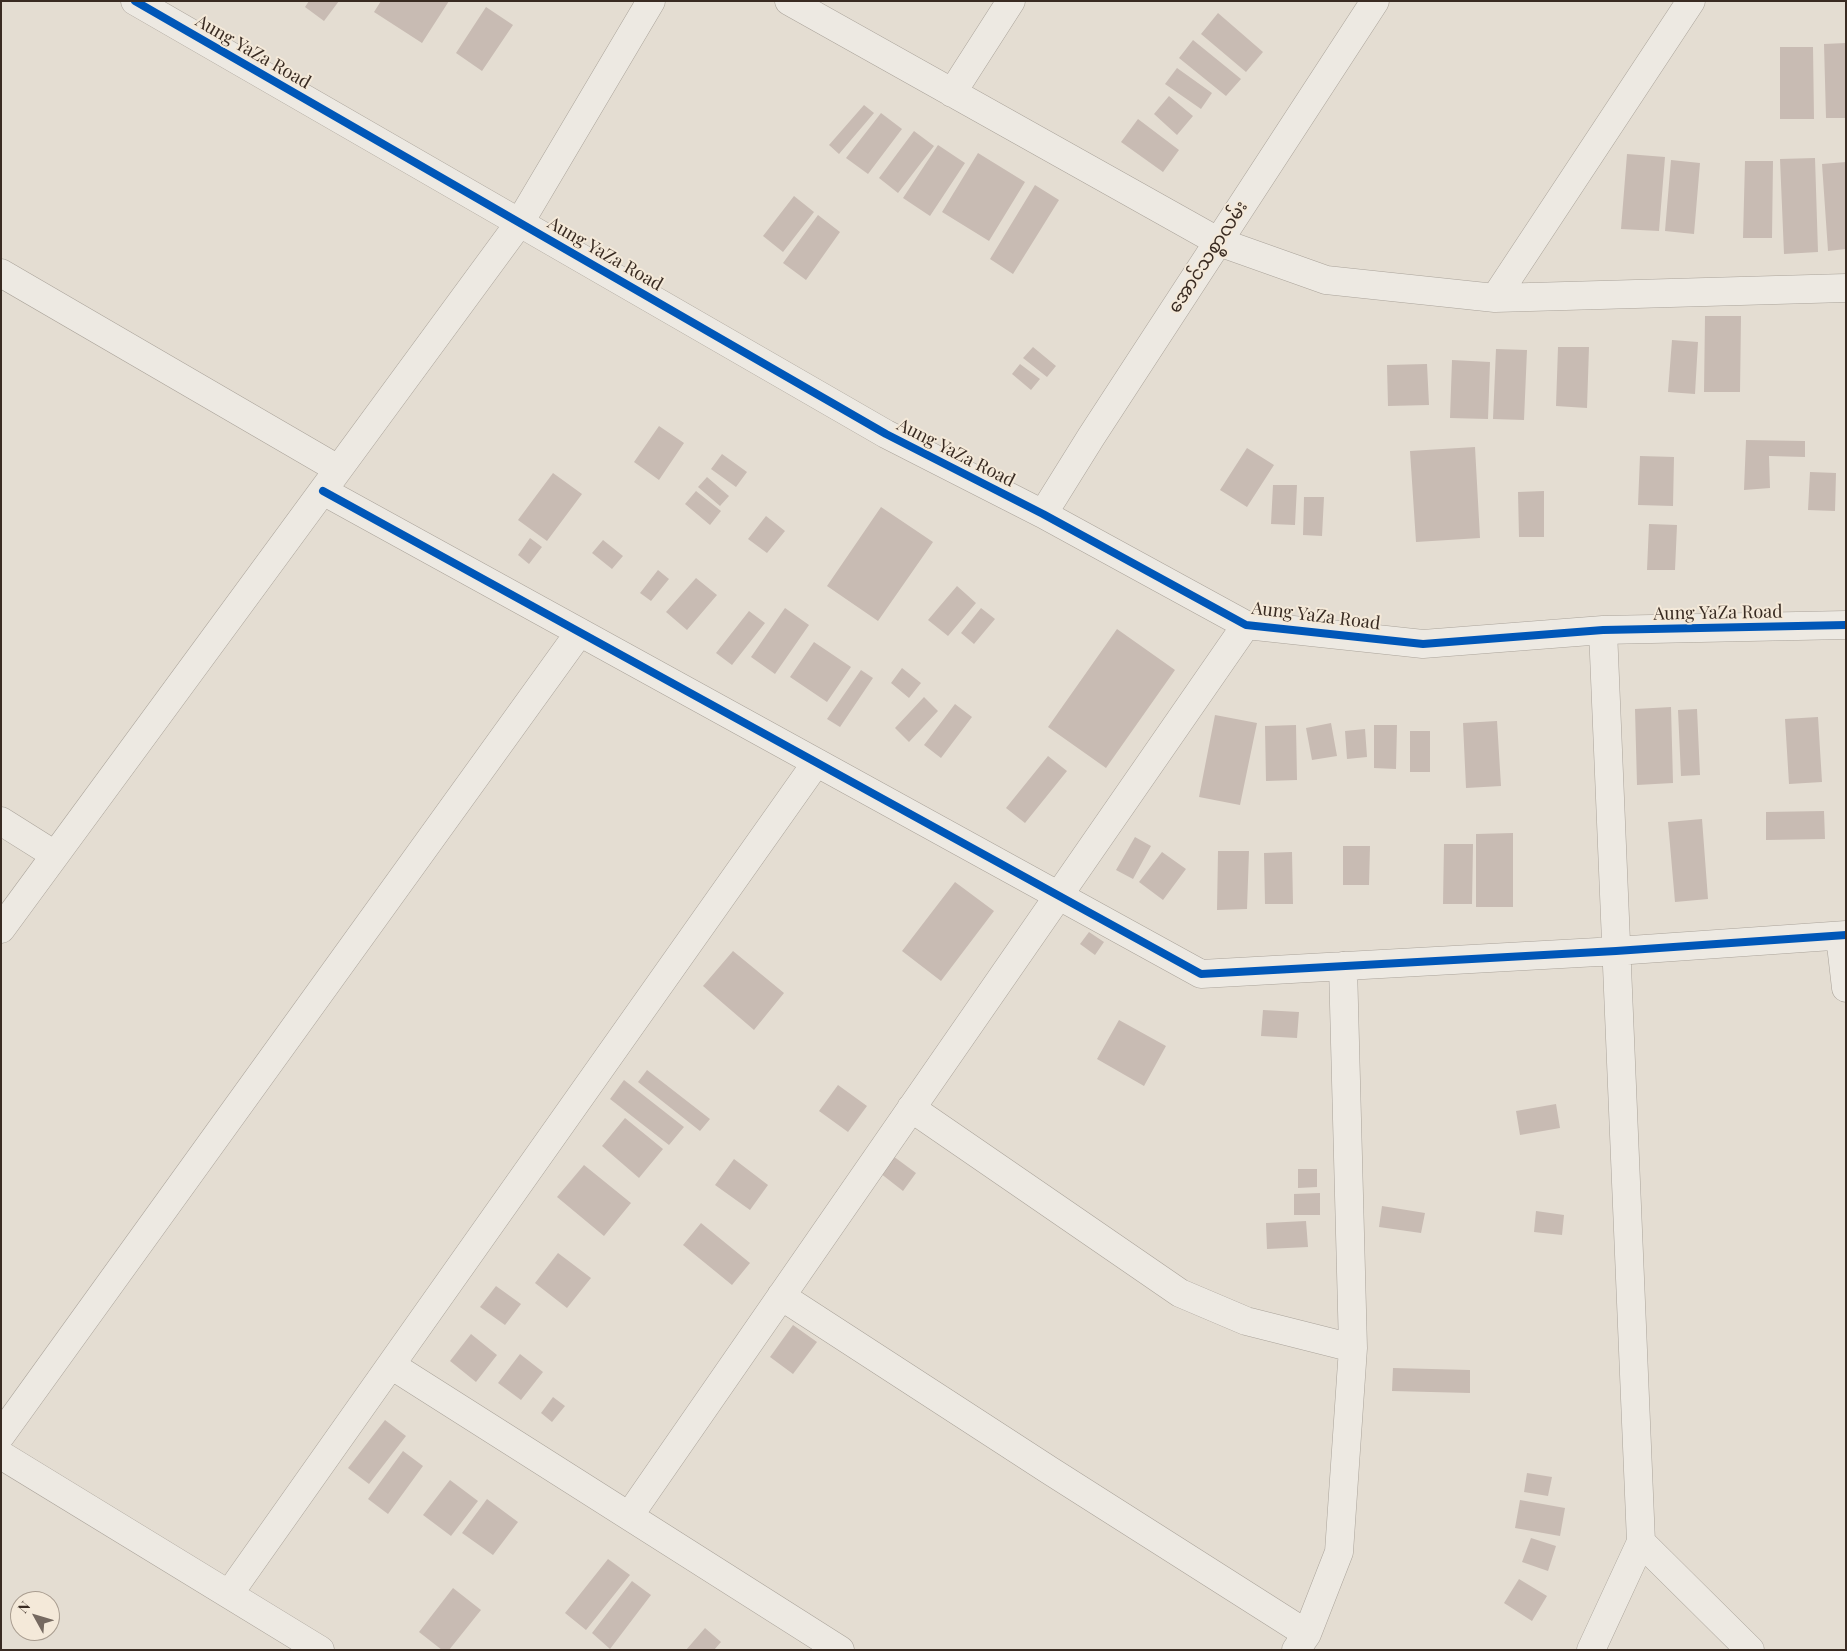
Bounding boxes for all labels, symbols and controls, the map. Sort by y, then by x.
street label: Aung YaZa Road [192,10,314,94]
street label: အောင်သစ္စာလမ်း [1164,197,1252,317]
street label: Aung YaZa Road [544,212,666,296]
street label: Aung YaZa Road [893,414,1019,492]
street label: Aung YaZa Road [1250,597,1382,635]
street label: Aung YaZa Road [1653,601,1783,625]
north arrow [10,1591,60,1641]
text: N [13,1597,34,1617]

